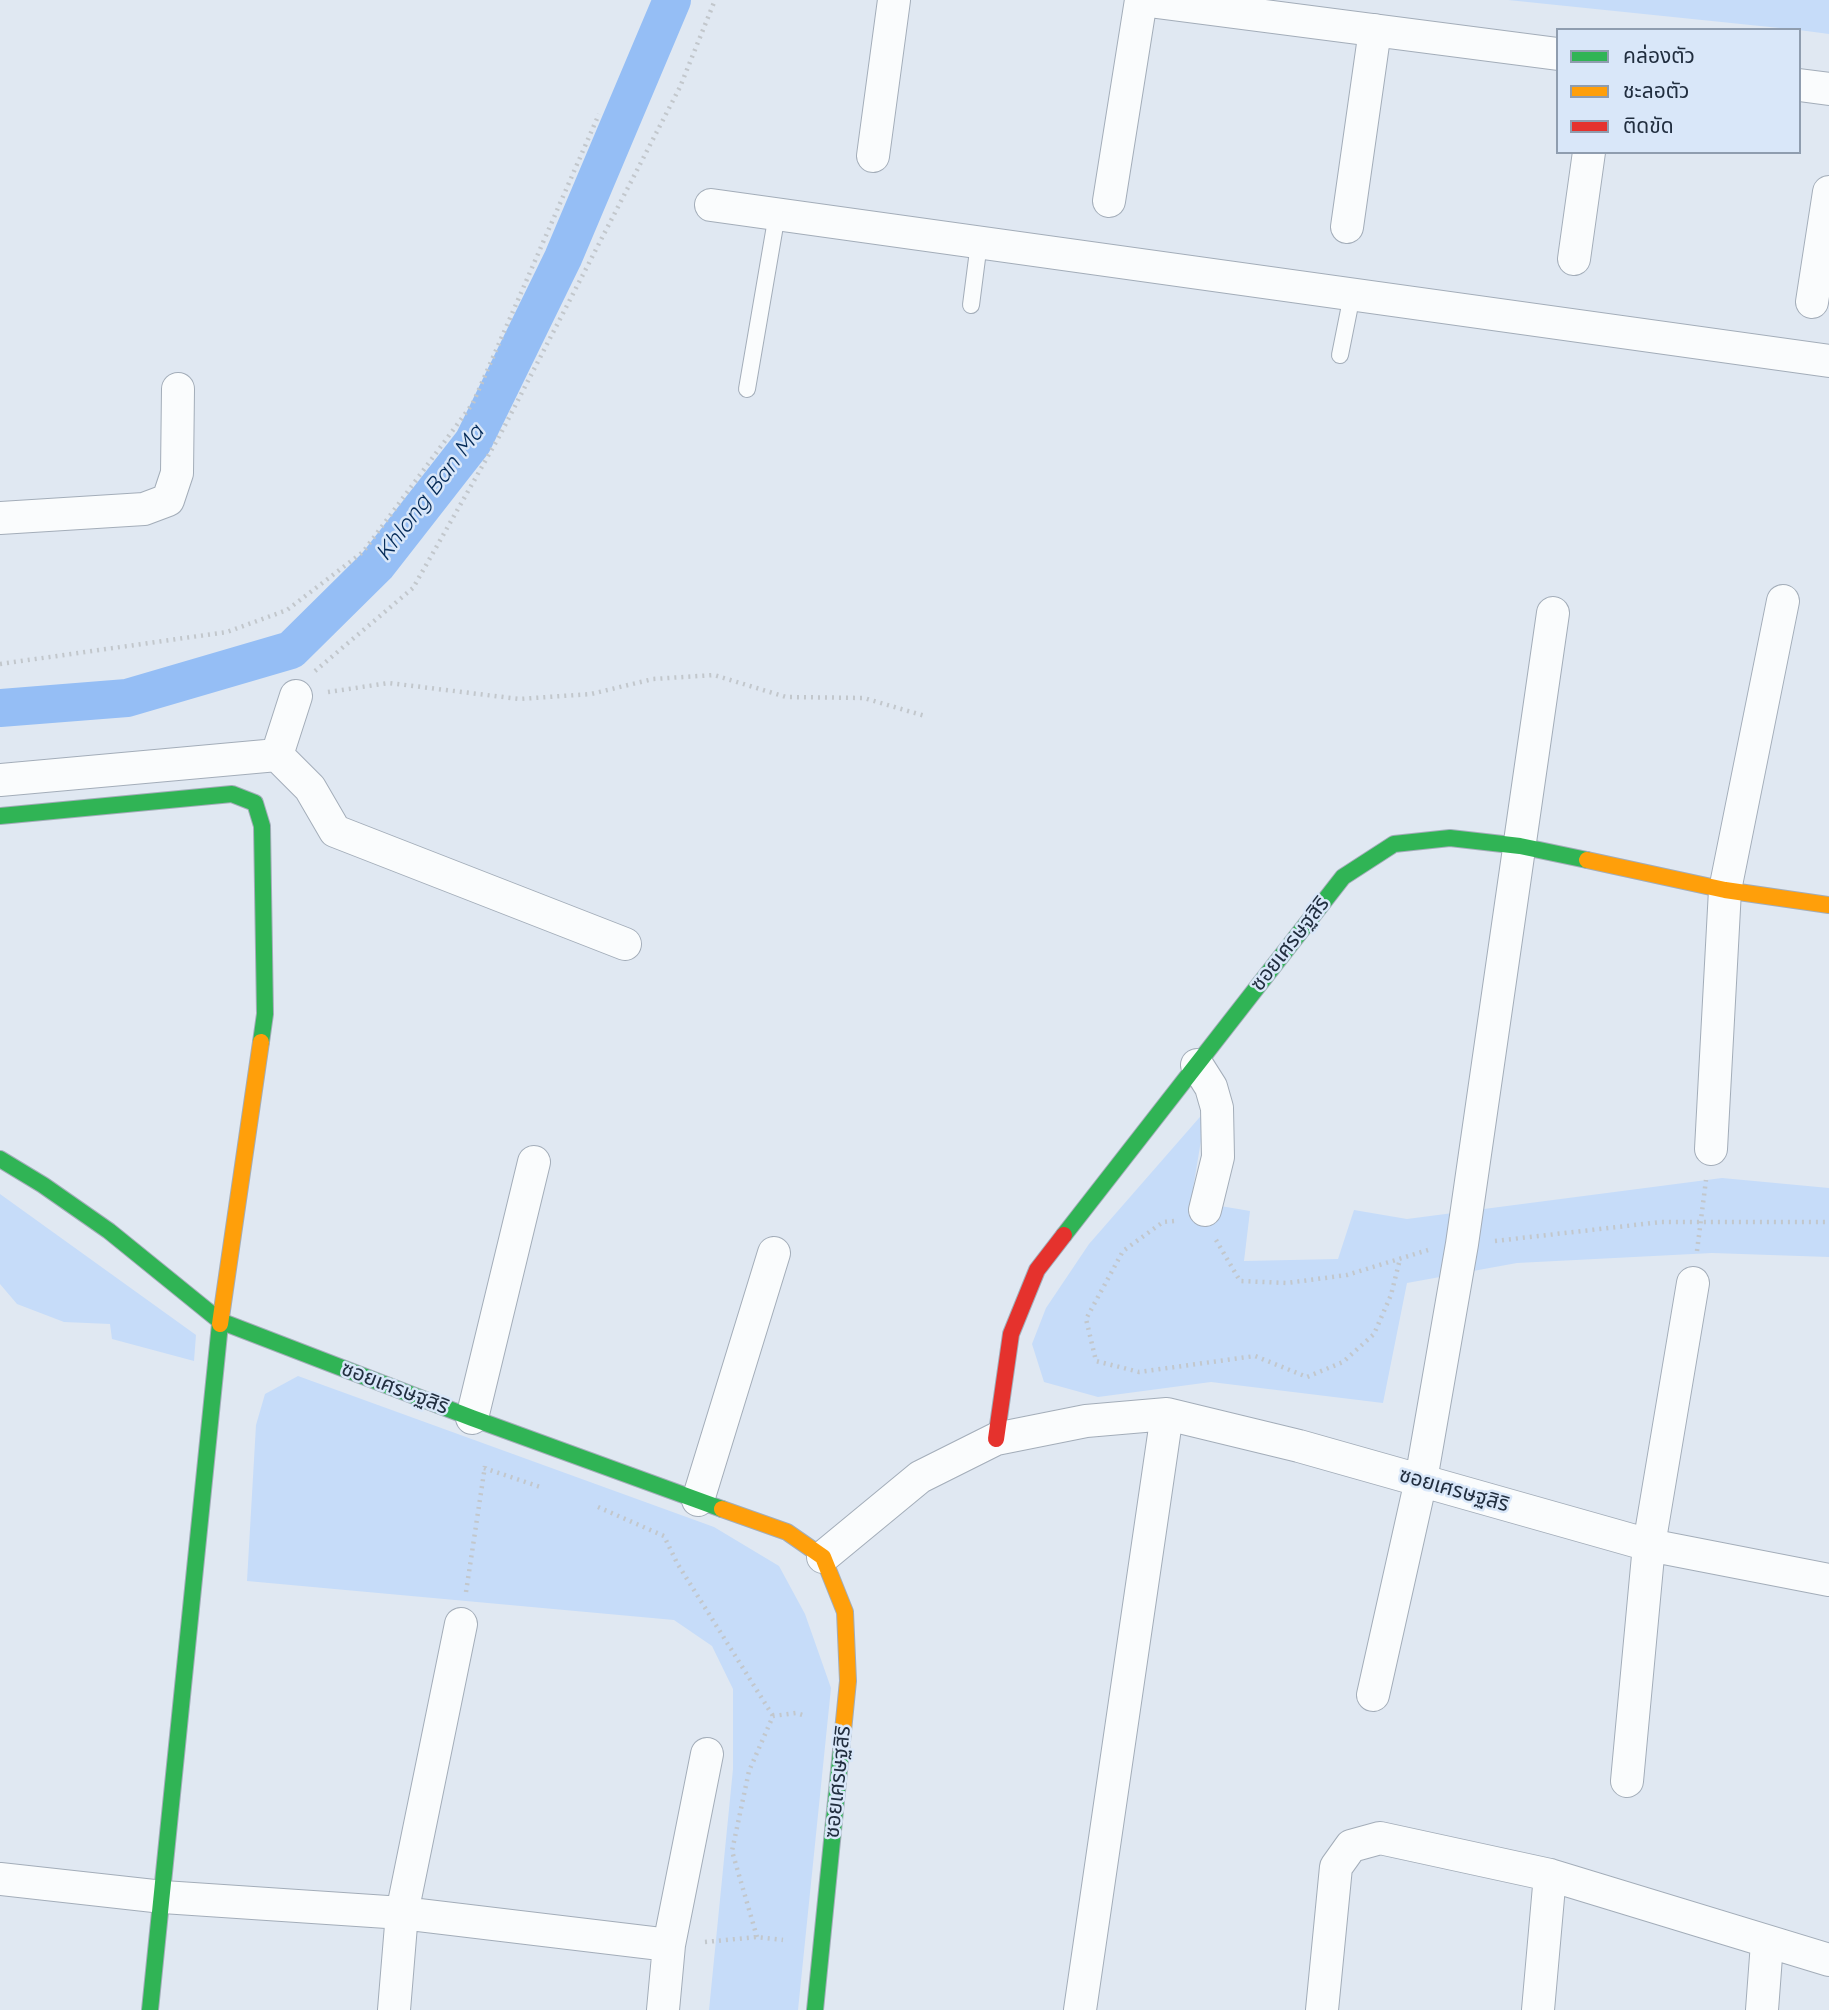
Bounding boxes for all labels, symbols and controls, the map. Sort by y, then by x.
legend [1556,28,1801,154]
text: คล่องตัว [1623,42,1695,68]
text: ชะลอตัว [1623,77,1689,103]
text: ติดขัด [1623,112,1674,138]
water label: Khlong Ban Ma [370,420,490,566]
street label: ซอยเศรษฐสิริ [1245,892,1335,996]
street label: ซอยเศรษฐสิริ [338,1356,452,1420]
street label: ซอยเศรษฐสิริ [1396,1462,1512,1518]
street label: ซอยเศรษฐสิริ [820,1725,856,1839]

